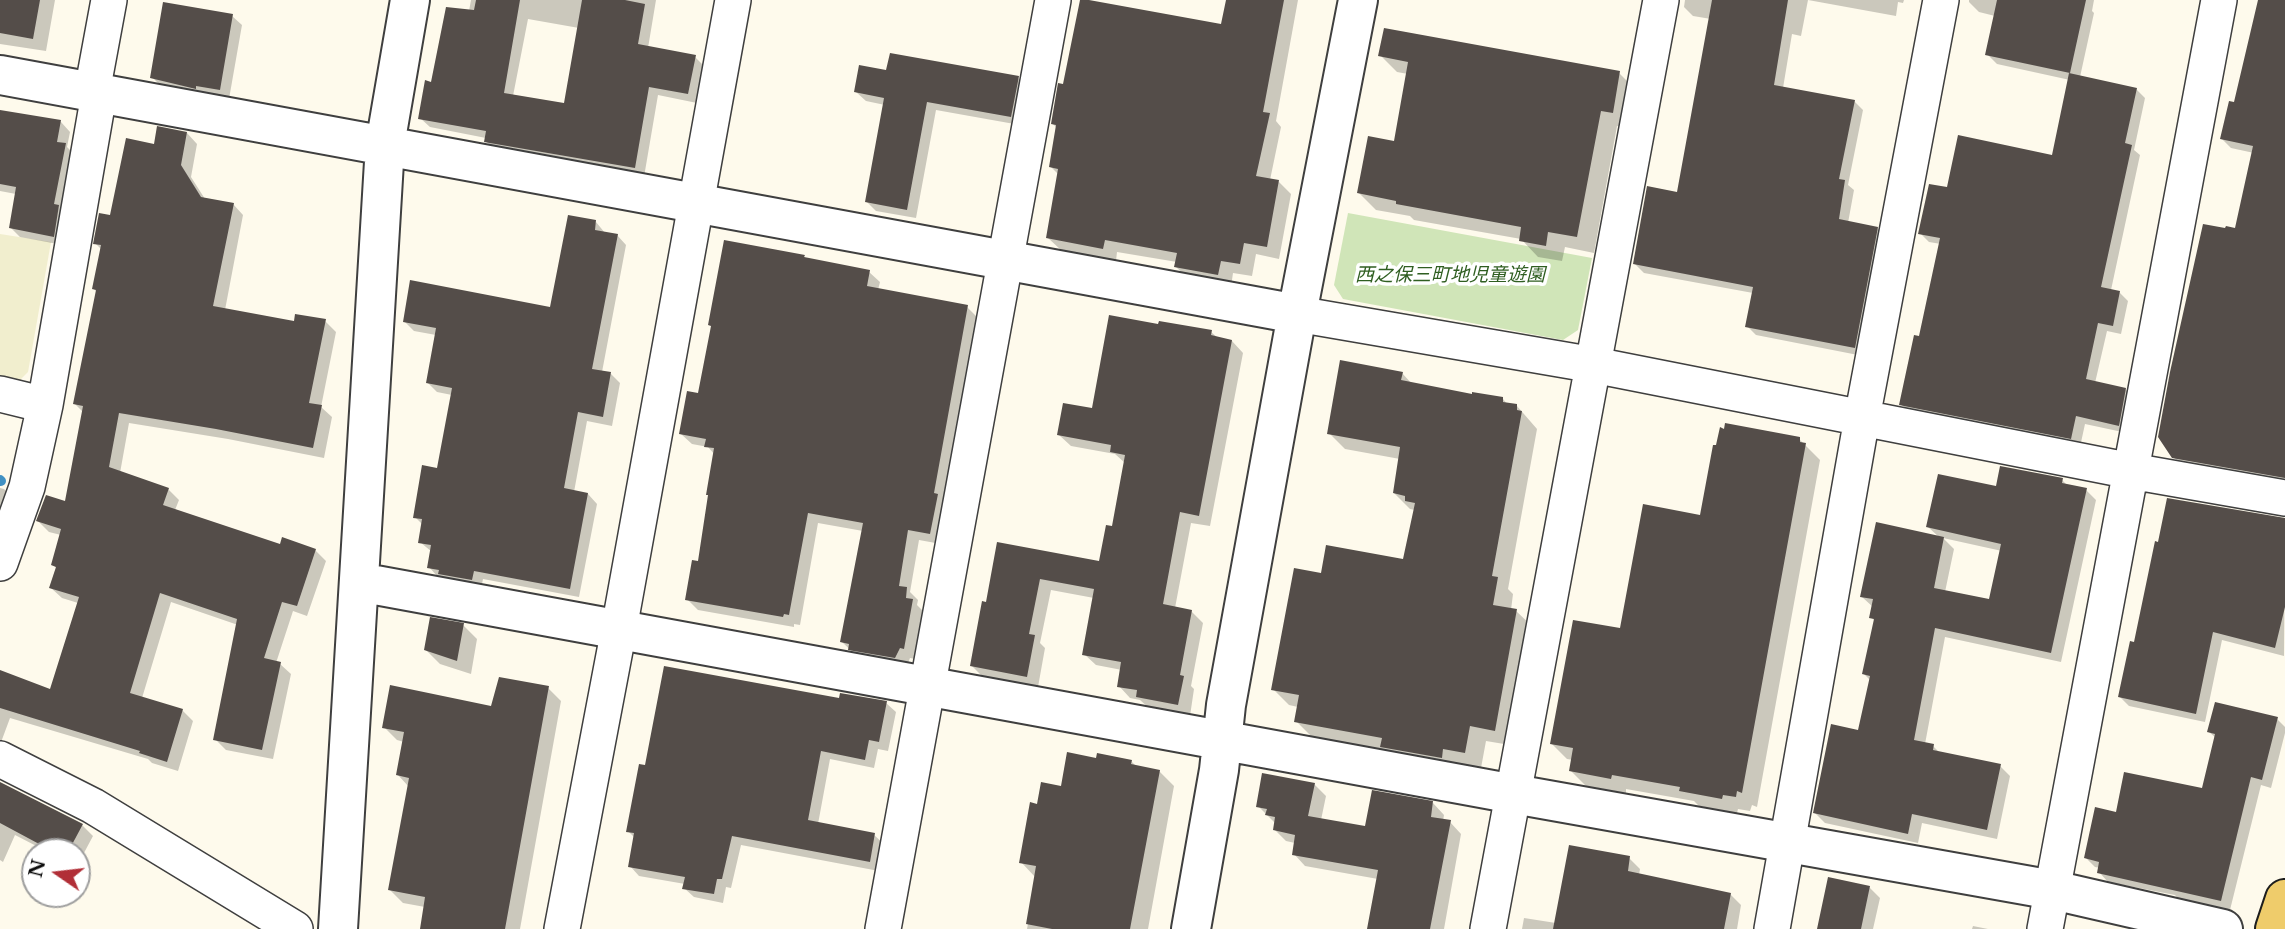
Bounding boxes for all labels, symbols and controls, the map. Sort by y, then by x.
park label: 西之保三町地児童遊園 [1355,265,1545,287]
north arrow [21,838,91,908]
text: N [24,857,50,880]

